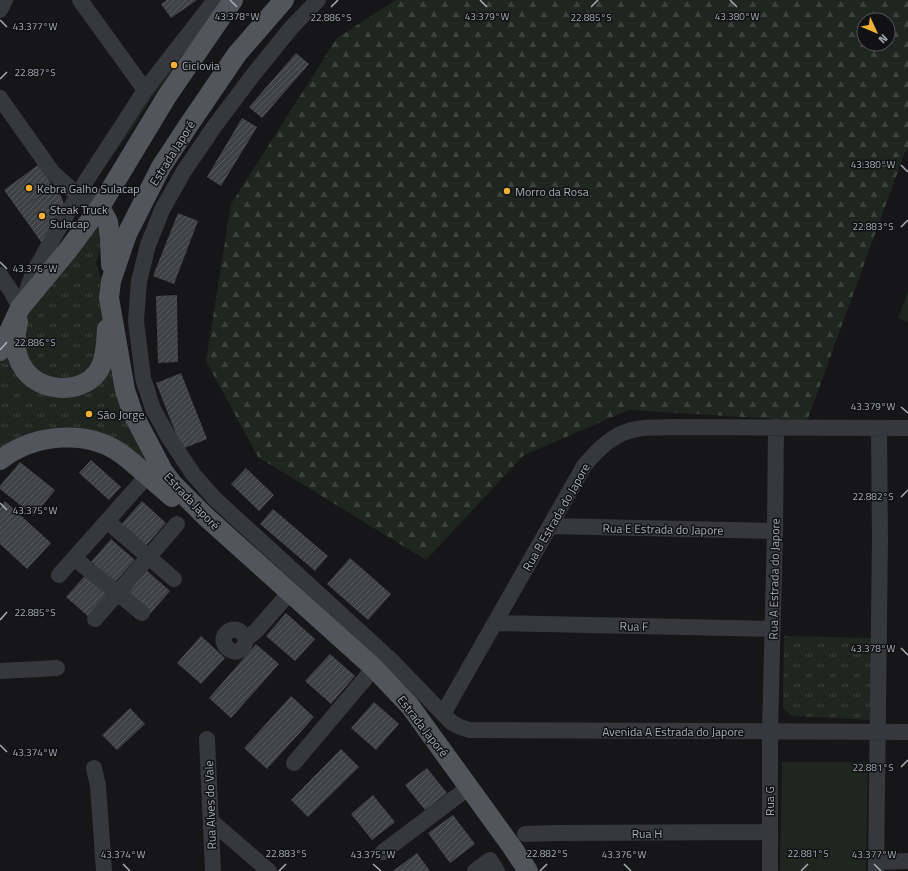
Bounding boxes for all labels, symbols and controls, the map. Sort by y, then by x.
text: 43.378°W [215,9,259,24]
text: 43.379°W [465,9,509,24]
text: 43.380°W [715,9,759,24]
text: 22.886°S [310,10,352,25]
text: 22.885°S [570,10,612,25]
north arrow [856,12,896,52]
text: 43.377°W [13,19,57,34]
text: N [875,31,892,47]
place label: Ciclovia [182,56,220,75]
marker: Ciclovia [169,60,179,70]
text: 22.887°S [14,65,56,80]
street label: Estrada Japoré [144,117,200,189]
text: 43.380°W [851,157,895,172]
place label: Kebra Galho Sulacap [37,179,140,198]
place label: Morro da Rosa [515,182,589,201]
marker: Kebra Galho Sulacap [24,183,34,193]
marker: Morro da Rosa [502,186,512,196]
place label: Steak Truck Sulacap [50,200,108,233]
marker: Steak Truck Sulacap [37,211,47,221]
text: 22.883°S [852,219,894,234]
text: 43.376°W [13,261,57,276]
text: 22.886°S [14,335,56,350]
text: 43.379°W [851,399,895,414]
place label: São Jorge [97,405,145,424]
marker: São Jorge [84,409,94,419]
street label: Rua B Estrada do Japore [517,460,595,574]
street label: Estrada Japoré [160,468,224,534]
text: 22.882°S [852,489,894,504]
text: 43.375°W [13,503,57,518]
street label: Rua E Estrada do Japore [602,518,724,540]
street label: Rua A Estrada do Japore [763,518,785,640]
text: 22.885°S [14,605,56,620]
street label: Rua F [619,616,649,636]
text: 43.378°W [851,641,895,656]
street label: Estrada Japoré [393,691,453,761]
street label: Avenida A Estrada do Japore [602,722,744,741]
text: 43.374°W [13,745,57,760]
street label: Rua Alves do Vale [199,760,221,850]
text: 22.881°S [852,760,894,775]
street label: Rua G [760,786,779,816]
street label: Rua H [632,824,662,843]
text: 22.883°S [265,846,307,861]
text: 22.882°S [526,846,568,861]
text: 22.881°S [787,846,829,861]
text: 43.374°W [101,847,145,862]
text: 43.375°W [351,847,395,862]
text: 43.376°W [602,847,646,862]
text: 43.377°W [852,847,896,862]

